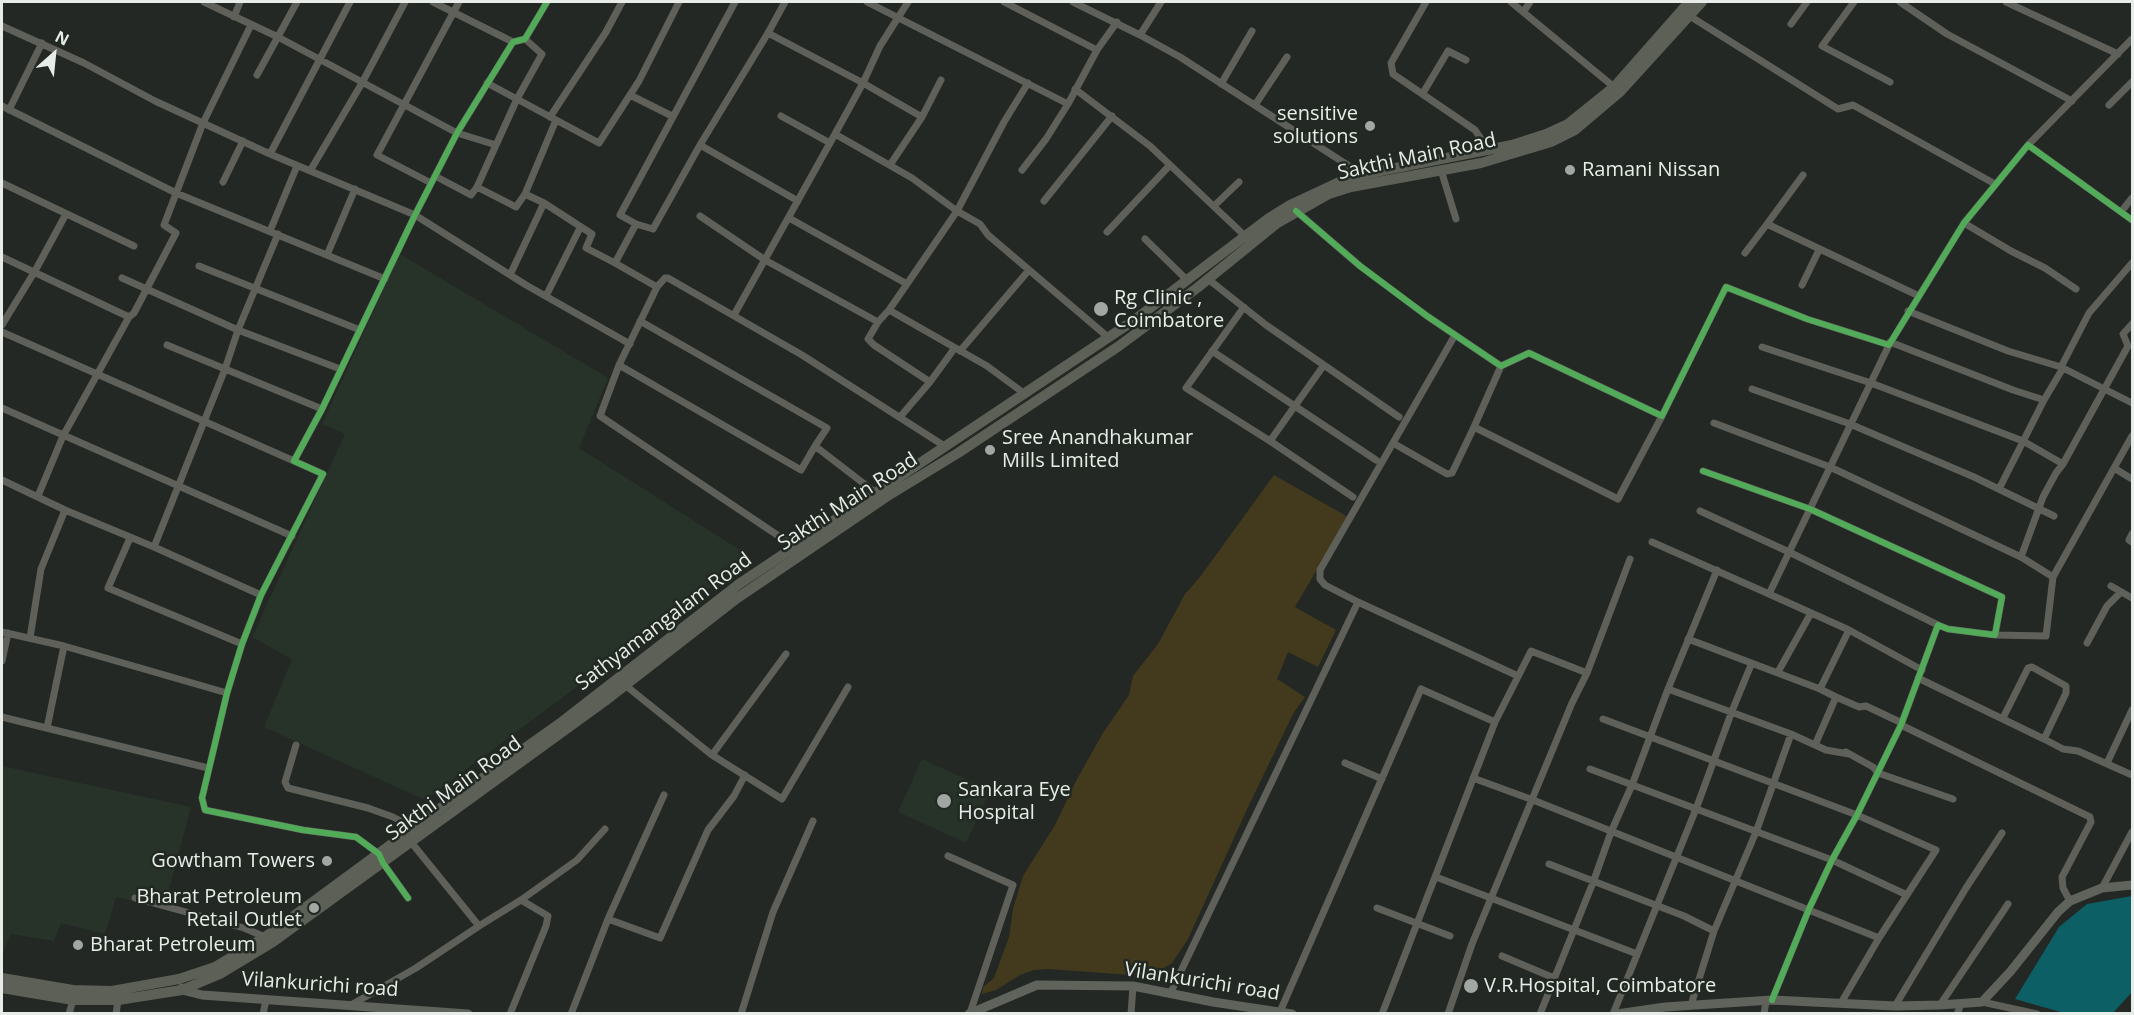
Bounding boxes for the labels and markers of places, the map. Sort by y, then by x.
place label: sensitive solutions [1273,102,1358,149]
marker: sensitive solutions [1363,119,1377,133]
place label: Ramani Nissan [1582,158,1720,182]
marker: Ramani Nissan [1563,163,1577,177]
place label: Rg Clinic , Coimbatore [1114,286,1224,333]
marker: Rg Clinic , Coimbatore [1092,300,1110,318]
place label: Sree Anandhakumar Mills Limited [1002,426,1193,473]
marker: Sree Anandhakumar Mills Limited [983,443,997,457]
place label: Sankara Eye Hospital [958,778,1071,825]
marker: Sankara Eye Hospital [935,792,953,810]
place label: Gowtham Towers [151,849,315,873]
marker: Gowtham Towers [320,854,334,868]
place label: Bharat Petroleum Retail Outlet [136,885,302,932]
marker: Bharat Petroleum Retail Outlet [307,901,321,915]
place label: Bharat Petroleum [90,933,256,957]
marker: Bharat Petroleum [71,938,85,952]
place label: V.R.Hospital, Coimbatore [1484,974,1716,998]
marker: V.R.Hospital, Coimbatore [1462,977,1480,995]

